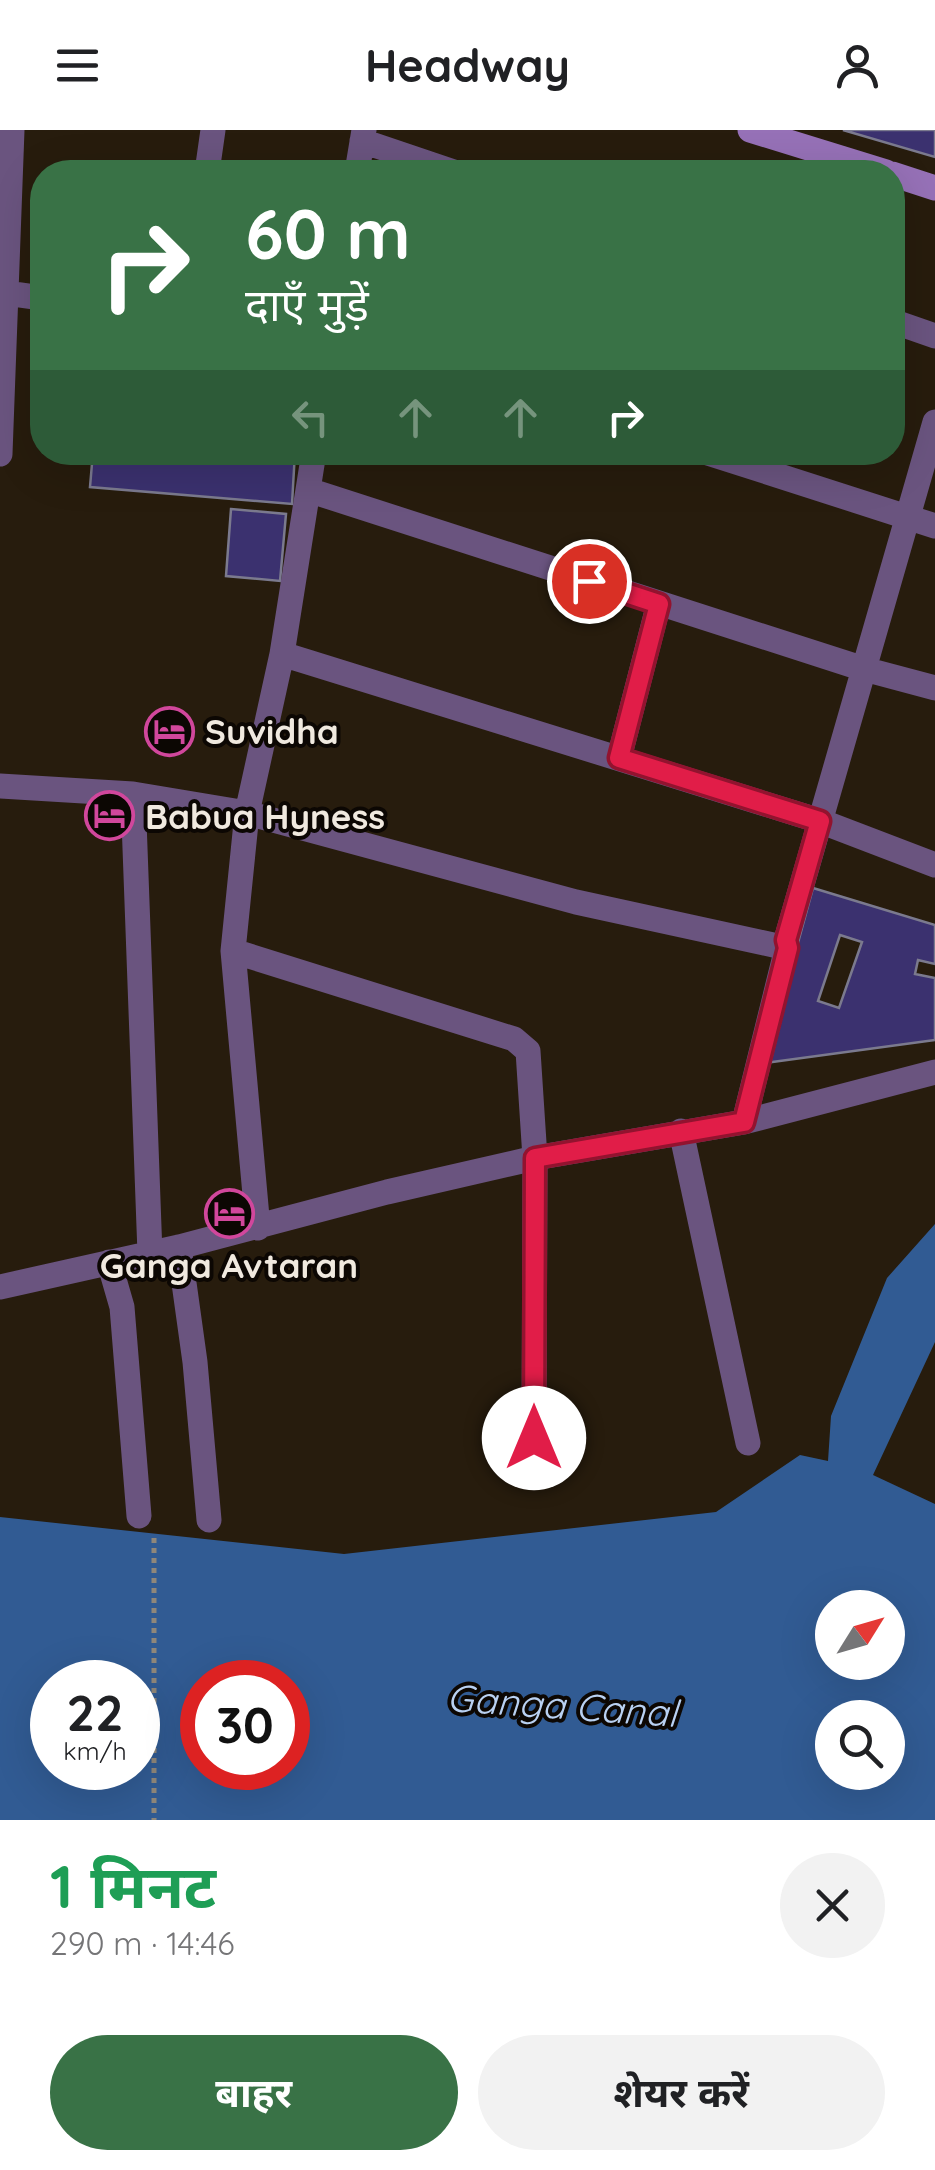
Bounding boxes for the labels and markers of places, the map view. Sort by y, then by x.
pin [547,539,632,624]
hotel icon: Suvidha [144,705,196,757]
place label: Suvidha [205,709,339,753]
hotel icon: Babua Hyness [84,790,136,842]
place label: Babua Hyness [145,794,385,838]
hotel icon: Ganga Avtaran [203,1187,255,1239]
place label: Ganga Avtaran [100,1243,358,1287]

